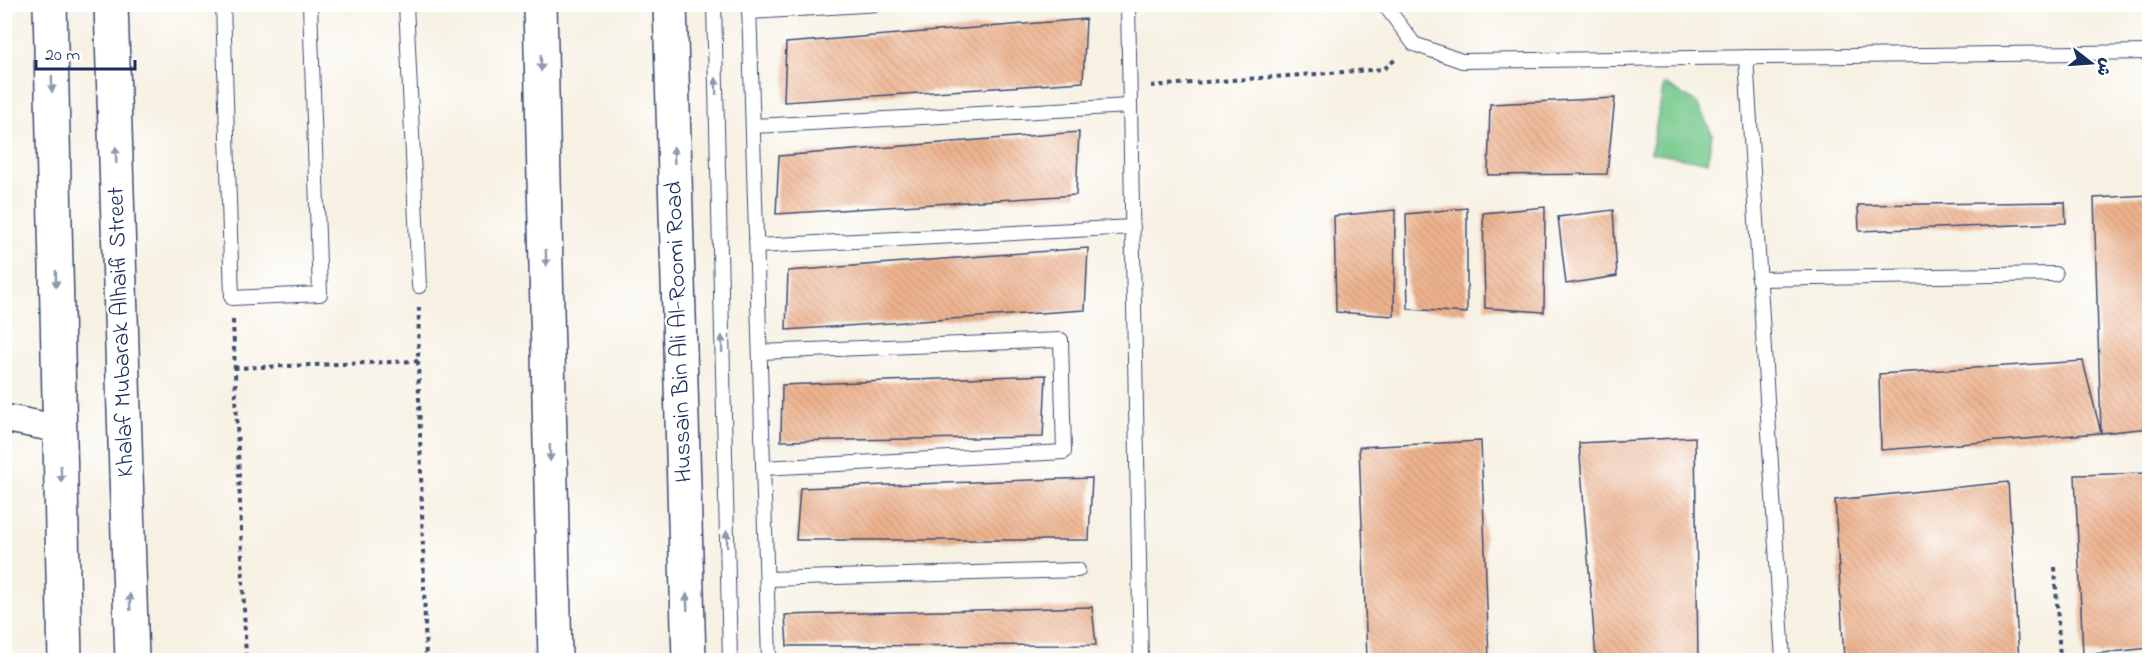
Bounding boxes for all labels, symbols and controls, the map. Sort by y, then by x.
scale bar [36,33,135,71]
north arrow [2061,33,2121,93]
text: 20 m [45,43,80,69]
one-way arrow [537,53,546,72]
text: ش [2089,55,2117,79]
one-way arrow [47,74,56,93]
one-way arrow [712,77,721,96]
one-way arrow [111,146,121,165]
one-way arrow [670,146,679,165]
street label: Hussain Bin Ali Al-Roomi Road [657,180,703,483]
street label: Khalaf Mubarak Alhaifi Street [99,186,145,478]
one-way arrow [541,248,551,267]
one-way arrow [52,269,61,288]
one-way arrow [718,335,727,354]
one-way arrow [546,443,555,462]
one-way arrow [56,464,66,483]
one-way arrow [722,530,732,549]
one-way arrow [125,593,135,612]
one-way arrow [683,593,692,612]

